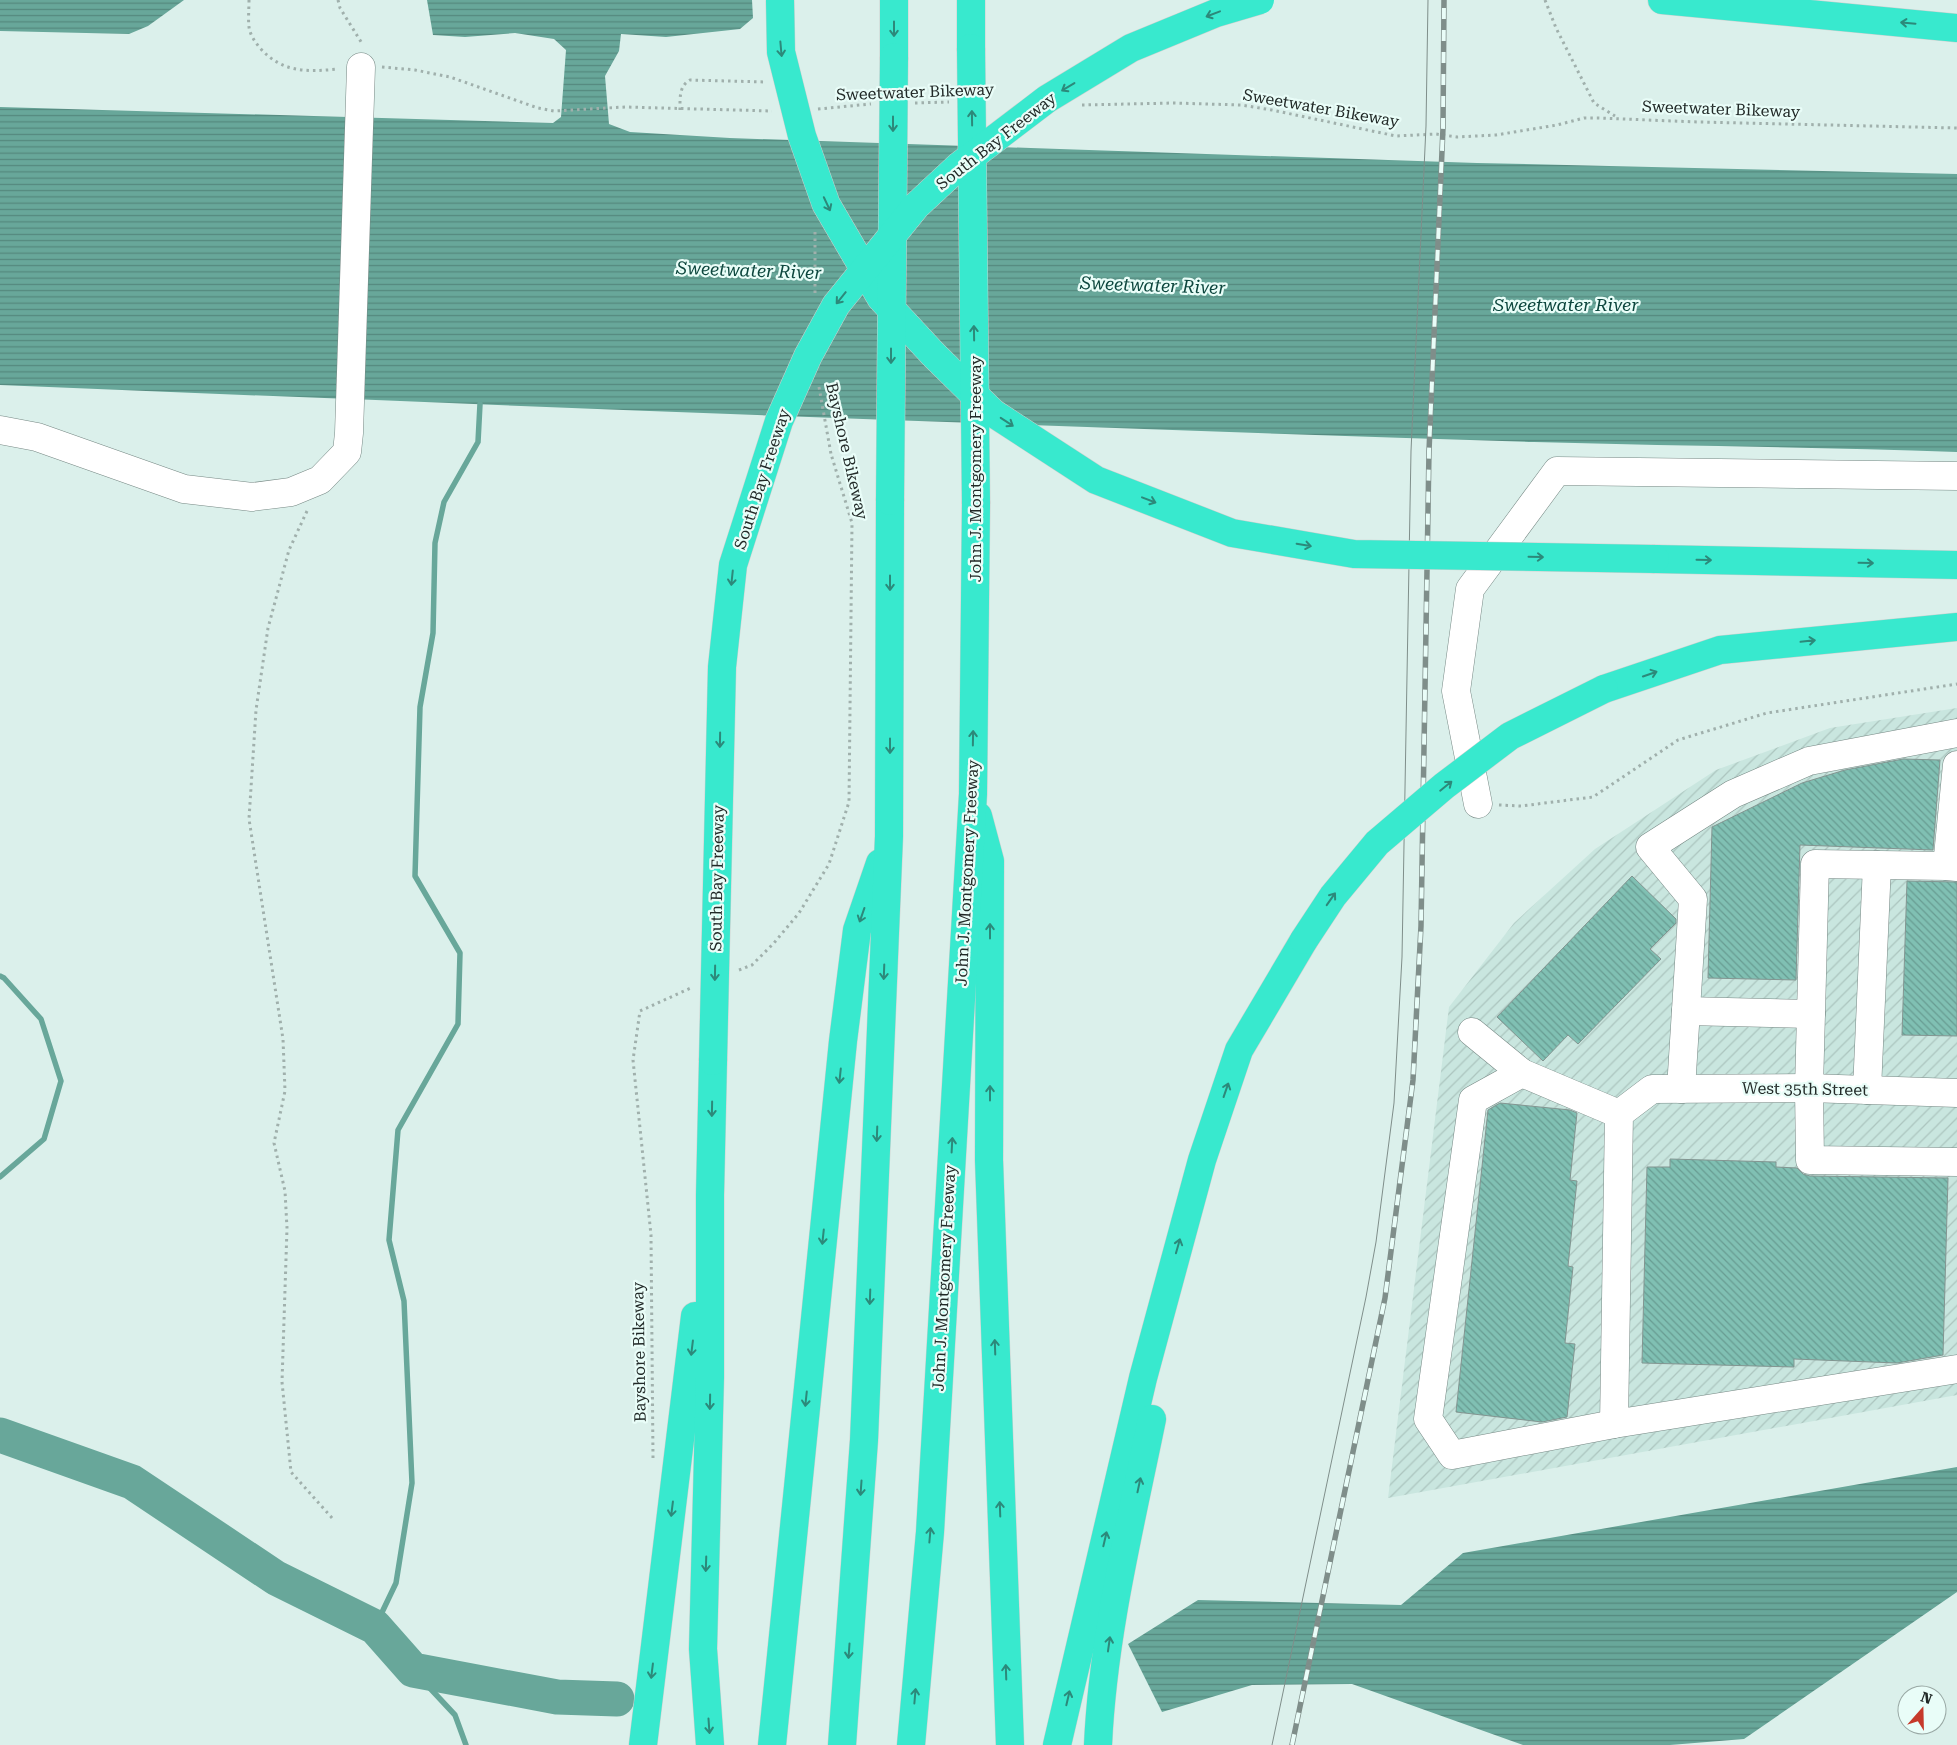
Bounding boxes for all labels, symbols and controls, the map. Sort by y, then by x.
one-way arrow [1206,10,1222,19]
one-way arrow [1901,19,1917,28]
one-way arrow [889,20,899,36]
one-way arrow [776,40,786,56]
street label: Sweetwater Bikeway [836,80,995,104]
one-way arrow [1062,82,1076,92]
street label: Sweetwater Bikeway [1241,85,1401,131]
street label: South Bay Freeway [932,88,1060,194]
street label: Sweetwater Bikeway [1642,97,1801,121]
one-way arrow [967,110,977,126]
one-way arrow [888,115,898,131]
one-way arrow [823,196,833,211]
water label: Sweetwater River [675,257,823,283]
water label: Sweetwater River [1079,272,1227,298]
one-way arrow [836,292,847,305]
water label: Sweetwater River [1492,294,1639,315]
one-way arrow [969,325,979,342]
one-way arrow [886,348,896,364]
street label: John J. Montgomery Freeway [966,355,985,582]
street label: Bayshore Bikeway [822,381,872,522]
street label: South Bay Freeway [730,406,794,552]
one-way arrow [1000,417,1014,427]
one-way arrow [1141,496,1156,506]
one-way arrow [1296,541,1312,551]
one-way arrow [1528,552,1544,562]
one-way arrow [1696,555,1712,565]
one-way arrow [1858,559,1874,568]
one-way arrow [727,570,736,586]
one-way arrow [885,575,895,591]
one-way arrow [1800,636,1816,646]
one-way arrow [1642,668,1658,678]
one-way arrow [968,731,978,747]
one-way arrow [715,732,725,748]
one-way arrow [885,738,895,754]
street label: John J. Montgomery Freeway [952,759,982,987]
one-way arrow [1439,780,1452,791]
street label: South Bay Freeway [706,804,728,952]
one-way arrow [1326,893,1336,907]
one-way arrow [857,907,866,922]
one-way arrow [985,923,995,940]
one-way arrow [710,964,720,980]
one-way arrow [879,964,888,980]
one-way arrow [835,1067,845,1083]
street label: West 35th Street [1742,1078,1868,1100]
one-way arrow [1221,1083,1231,1099]
one-way arrow [985,1086,994,1102]
one-way arrow [707,1101,717,1117]
one-way arrow [872,1126,882,1142]
one-way arrow [947,1138,956,1154]
street label: John J. Montgomery Freeway [929,1164,959,1392]
one-way arrow [818,1229,828,1245]
one-way arrow [1174,1238,1183,1254]
street label: Bayshore Bikeway [628,1281,650,1422]
one-way arrow [865,1288,875,1305]
one-way arrow [990,1339,999,1355]
one-way arrow [686,1340,696,1356]
one-way arrow [801,1391,811,1407]
one-way arrow [705,1393,715,1409]
one-way arrow [1134,1477,1144,1493]
one-way arrow [856,1480,865,1496]
one-way arrow [667,1501,677,1517]
one-way arrow [996,1502,1005,1518]
one-way arrow [925,1527,935,1543]
one-way arrow [1101,1532,1110,1548]
one-way arrow [701,1556,711,1572]
one-way arrow [1104,1637,1114,1653]
one-way arrow [844,1642,853,1658]
one-way arrow [647,1662,657,1678]
one-way arrow [1001,1664,1011,1680]
north arrow [1897,1685,1947,1735]
text: N [1919,1688,1934,1707]
one-way arrow [910,1689,919,1705]
one-way arrow [1064,1690,1073,1706]
one-way arrow [704,1718,714,1734]

